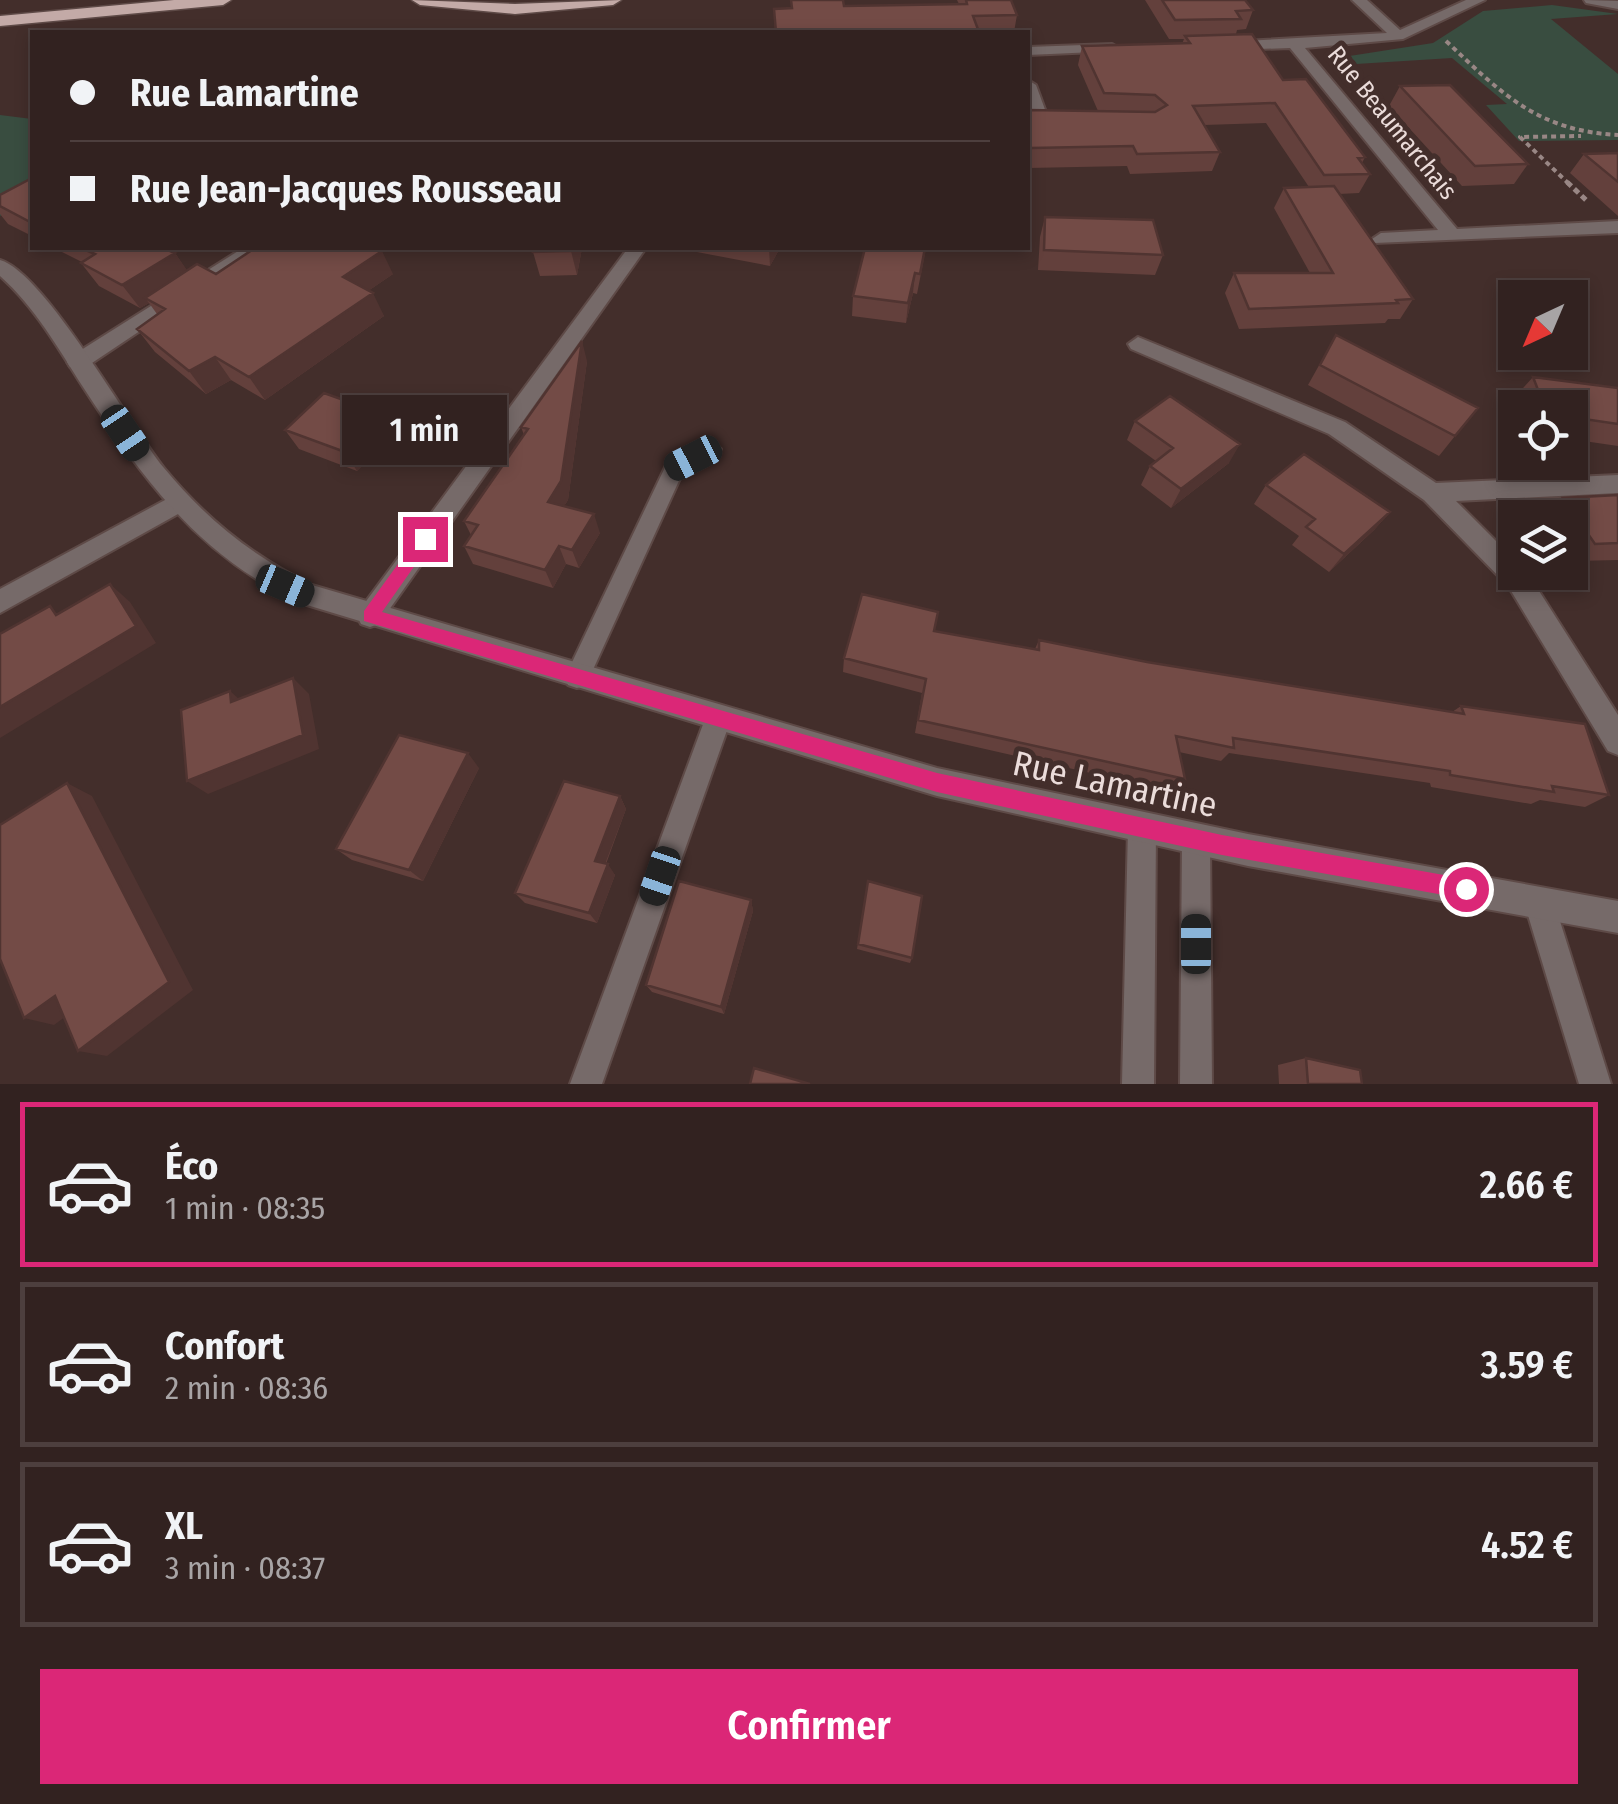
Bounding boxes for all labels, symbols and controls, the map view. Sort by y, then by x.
street label: Rue Beaumarchais [1321,40,1463,206]
text: Rue Lamartine [130,70,359,116]
text: Rue Jean-Jacques Rousseau [130,166,562,212]
north arrow [1498,280,1588,370]
map controls [1498,280,1588,590]
button: locate [1498,390,1588,480]
callout: 1 min [342,394,508,464]
car [96,400,154,466]
text: 1 min [390,411,459,449]
car [659,431,727,485]
button: layers [1498,500,1588,590]
route end [403,517,448,562]
car [252,560,318,612]
street label: Rue Lamartine [1009,742,1221,826]
car [636,843,684,909]
route start [1444,867,1489,912]
car [1181,914,1211,974]
icon: car [45,1140,135,1230]
text: Éco [165,1143,218,1189]
text: 2.66 € [1480,1162,1573,1208]
text: 1 min · 08:35 [165,1189,325,1227]
icon: car [45,1320,135,1410]
text: Confort [165,1323,284,1369]
text: 3.59 € [1481,1342,1573,1388]
text: 2 min · 08:36 [165,1369,328,1407]
icon: car [45,1500,135,1590]
text: XL [165,1503,203,1549]
text: 4.52 € [1481,1522,1573,1568]
text: 3 min · 08:37 [165,1549,325,1587]
button: Confirmer [40,1669,1578,1784]

